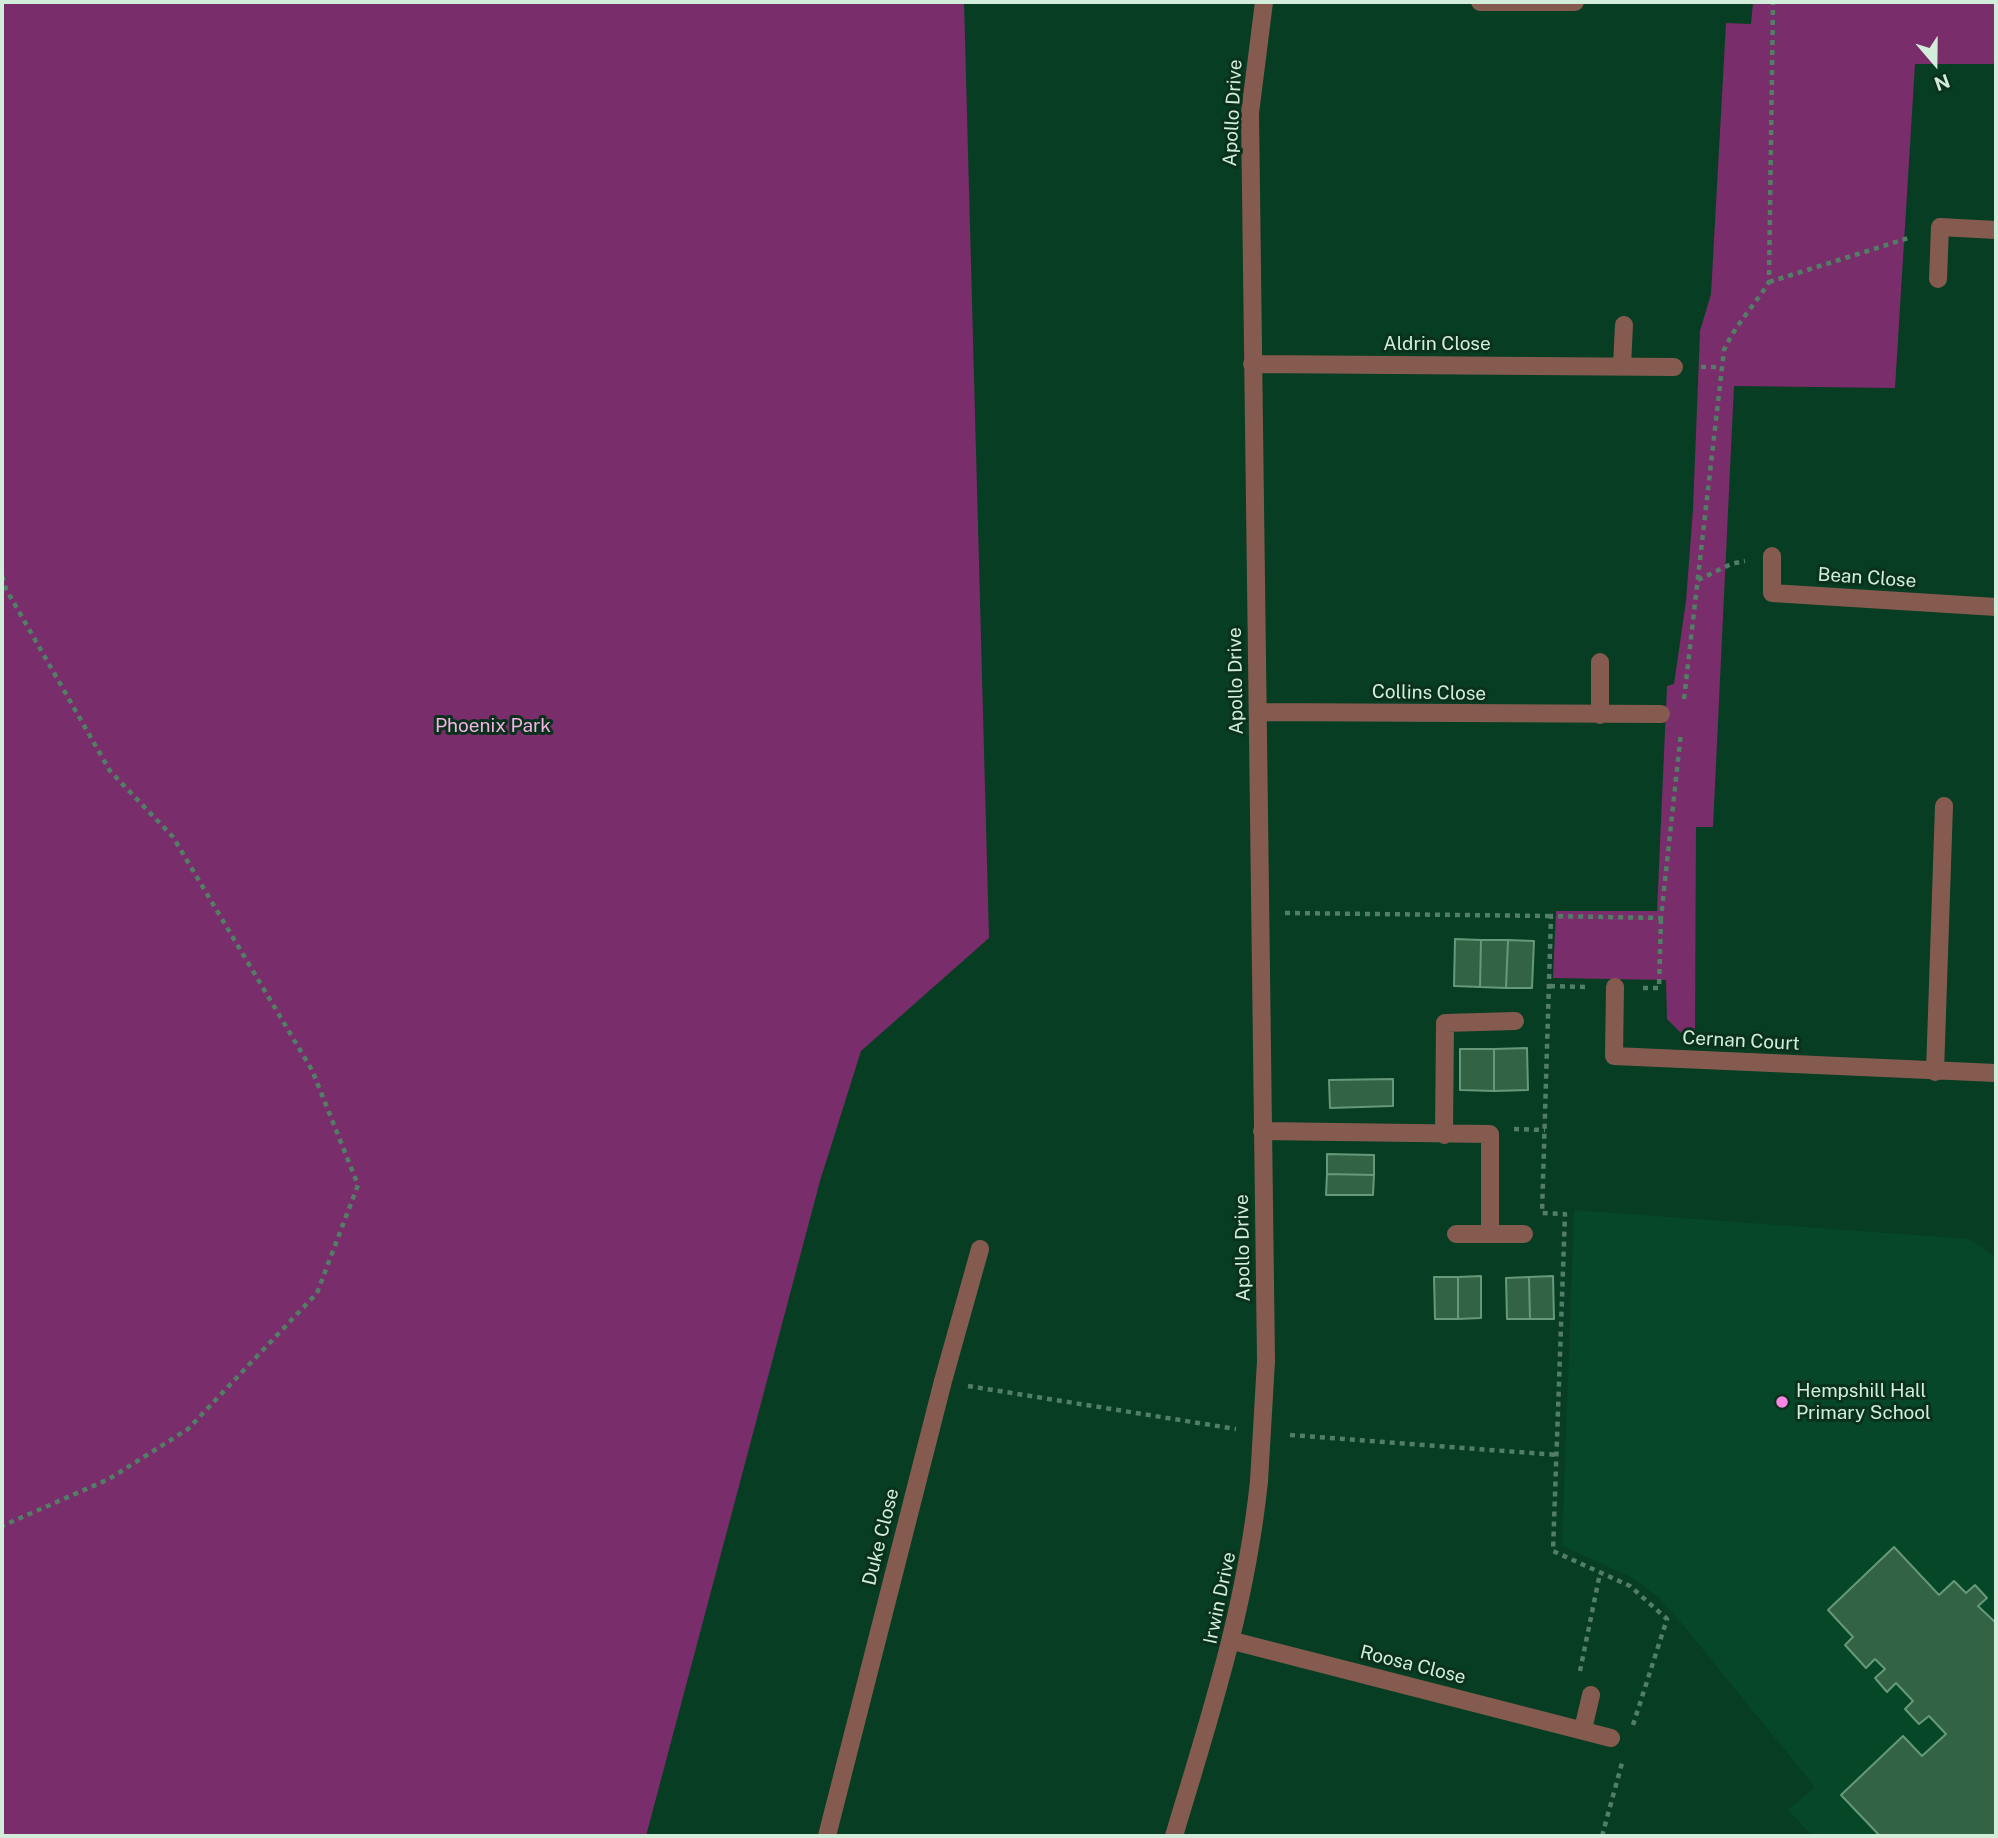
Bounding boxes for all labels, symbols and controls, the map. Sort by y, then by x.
north arrow [1900,28,1970,98]
street label: Apollo Drive [1219,59,1247,167]
text: N [1931,70,1953,96]
street label: Aldrin Close [1383,333,1491,355]
street label: Bean Close [1817,563,1917,593]
street label: Apollo Drive [1224,627,1248,735]
street label: Collins Close [1372,681,1486,705]
park label: Phoenix Park [435,715,551,737]
street label: Cernan Court [1682,1027,1800,1055]
street label: Apollo Drive [1231,1194,1255,1302]
place label: Hempshill Hall Primary School [1796,1380,1931,1424]
marker: Hempshill Hall Primary School [1774,1394,1790,1410]
street label: Duke Close [858,1486,904,1588]
street label: Irwin Drive [1199,1550,1241,1646]
street label: Roosa Close [1358,1641,1468,1689]

